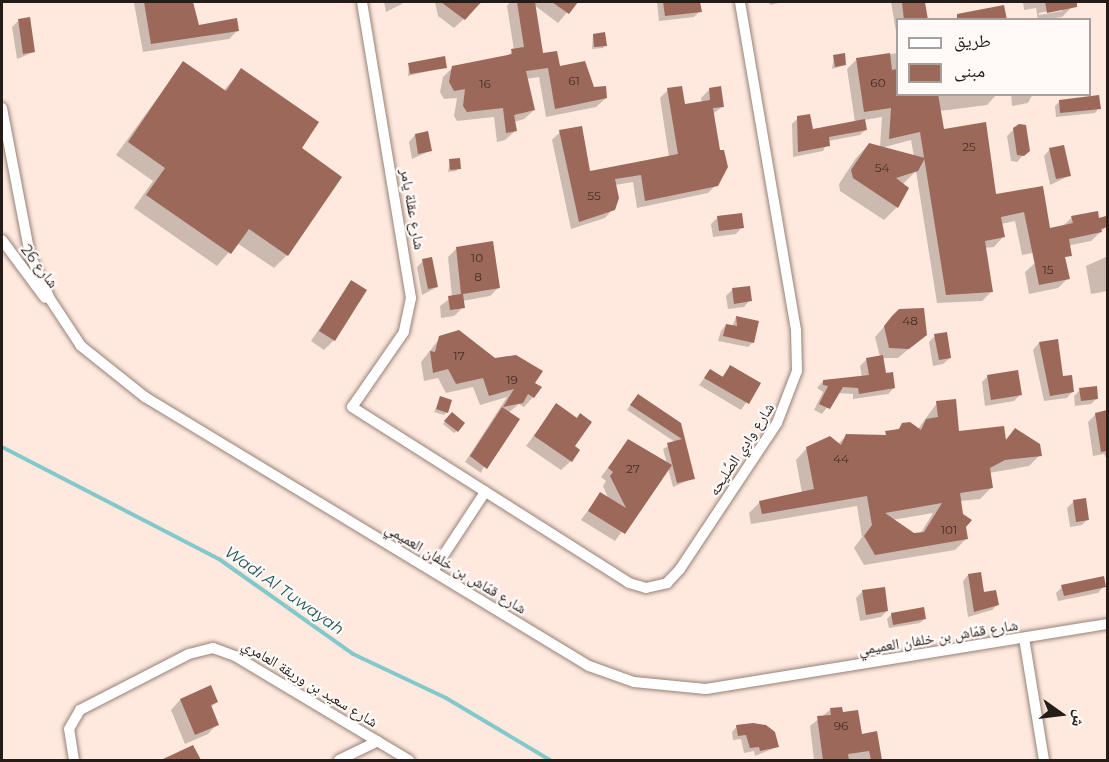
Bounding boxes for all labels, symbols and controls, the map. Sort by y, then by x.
legend [896,18,1091,96]
text: طريق [954,30,991,52]
text: مبنى [954,60,985,82]
house number: 61 [568,74,580,88]
house number: 60 [870,76,886,90]
house number: 16 [479,77,491,91]
house number: 25 [962,140,976,154]
house number: 54 [875,161,889,175]
street label: شارع عقلة يامر [397,167,429,251]
house number: 55 [587,189,601,203]
street label: شارع 26 [17,241,63,291]
house number: 10 [471,251,483,265]
house number: 15 [1042,263,1054,277]
house number: 8 [474,270,482,284]
house number: 48 [902,314,918,328]
house number: 17 [453,349,465,363]
house number: 19 [506,373,518,387]
street label: شارع وادِي الصِّليحه [704,399,778,499]
house number: 44 [833,452,849,466]
house number: 27 [626,462,640,476]
street label: شارع قمّاش بن خلفان العميمي [382,519,530,617]
house number: 101 [941,523,957,537]
water label: Wadi Al Tuwayah [221,543,347,639]
street label: شارع قمّاش بن خلفان العميمي [857,615,1019,659]
street label: شارع سعيد بن وريقة العامري [239,635,381,731]
north arrow [1031,684,1091,744]
text: ش [1068,708,1090,729]
house number: 96 [834,719,848,733]

